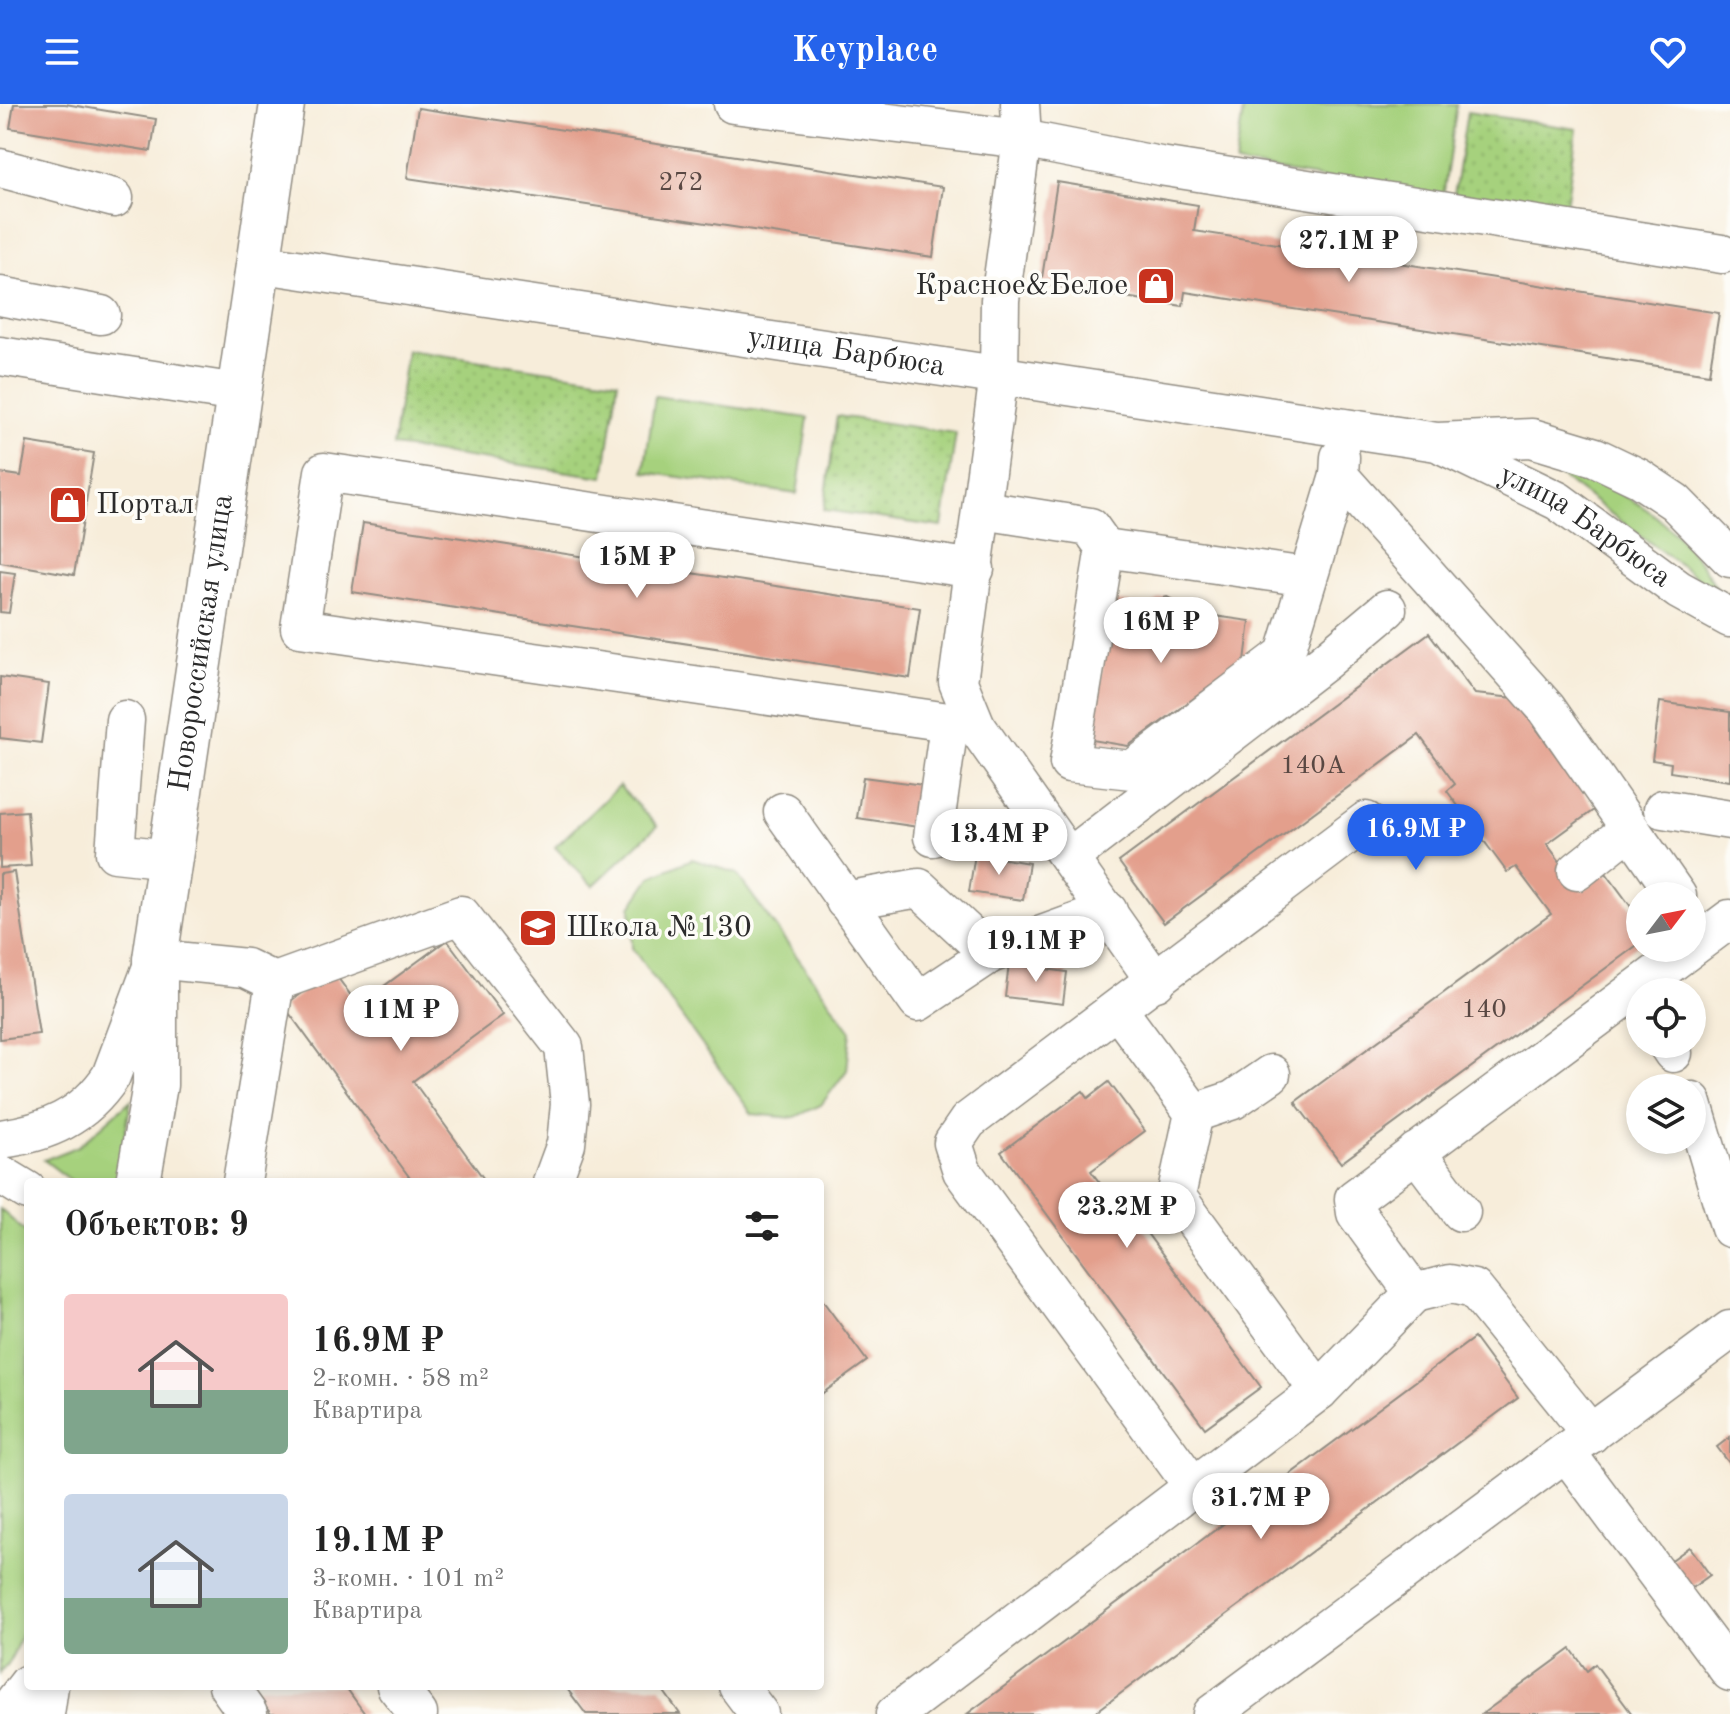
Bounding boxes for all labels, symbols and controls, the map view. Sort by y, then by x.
icon: menu [40,30,84,74]
icon: heart [1646,30,1690,74]
text: Keyplace [792,34,938,70]
house number: 272 [658,170,704,196]
pin: 27.1M ₽ [1275,216,1423,284]
text: 27.1M ₽ [1298,229,1400,255]
shop icon: Красное&Белое [1135,265,1177,307]
place label: Красное&Белое [915,271,1128,301]
street label: улица Барбюса [745,323,947,382]
street label: улица Барбюса [1494,460,1676,594]
shop icon: Портал [47,484,89,526]
place label: Портал [96,490,194,520]
street label: Новороссийская улица [165,492,239,794]
pin: 15M ₽ [581,532,693,600]
text: 15M ₽ [598,545,676,571]
pin: 16M ₽ [1105,597,1217,665]
text: 16M ₽ [1122,610,1200,636]
house number: 140А [1280,753,1346,779]
pin: 16.9M ₽ [1342,804,1490,872]
pin: 13.4M ₽ [925,809,1073,877]
text: 16.9M ₽ [1365,817,1467,843]
text: 13.4M ₽ [948,822,1050,848]
north arrow [1626,882,1706,962]
map controls [1626,882,1706,1154]
school or university icon: Школа №130 [517,907,559,949]
place label: Школа №130 [566,913,752,943]
pin: 19.1M ₽ [962,916,1110,984]
text: 19.1M ₽ [985,929,1087,955]
button: locate [1626,978,1706,1058]
pin: 11M ₽ [345,985,457,1053]
house number: 140 [1461,997,1507,1023]
text: 11M ₽ [362,998,440,1024]
button: layers [1626,1074,1706,1154]
pin: 23.2M ₽ [1053,1182,1201,1250]
text: 23.2M ₽ [1076,1195,1178,1221]
icon: filters [740,1204,784,1248]
text: Объектов: 9 [64,1209,249,1243]
text: 16.9M ₽ [312,1325,444,1359]
icon: home [128,1326,224,1422]
text: 2-комн. · 58 m² [312,1366,489,1392]
text: Квартира [312,1398,422,1424]
pin: 31.7M ₽ [1187,1473,1335,1541]
text: 31.7M ₽ [1210,1486,1312,1512]
text: 19.1M ₽ [312,1525,444,1559]
icon: home [128,1526,224,1622]
text: 3-комн. · 101 m² [312,1566,504,1592]
text: Квартира [312,1598,422,1624]

